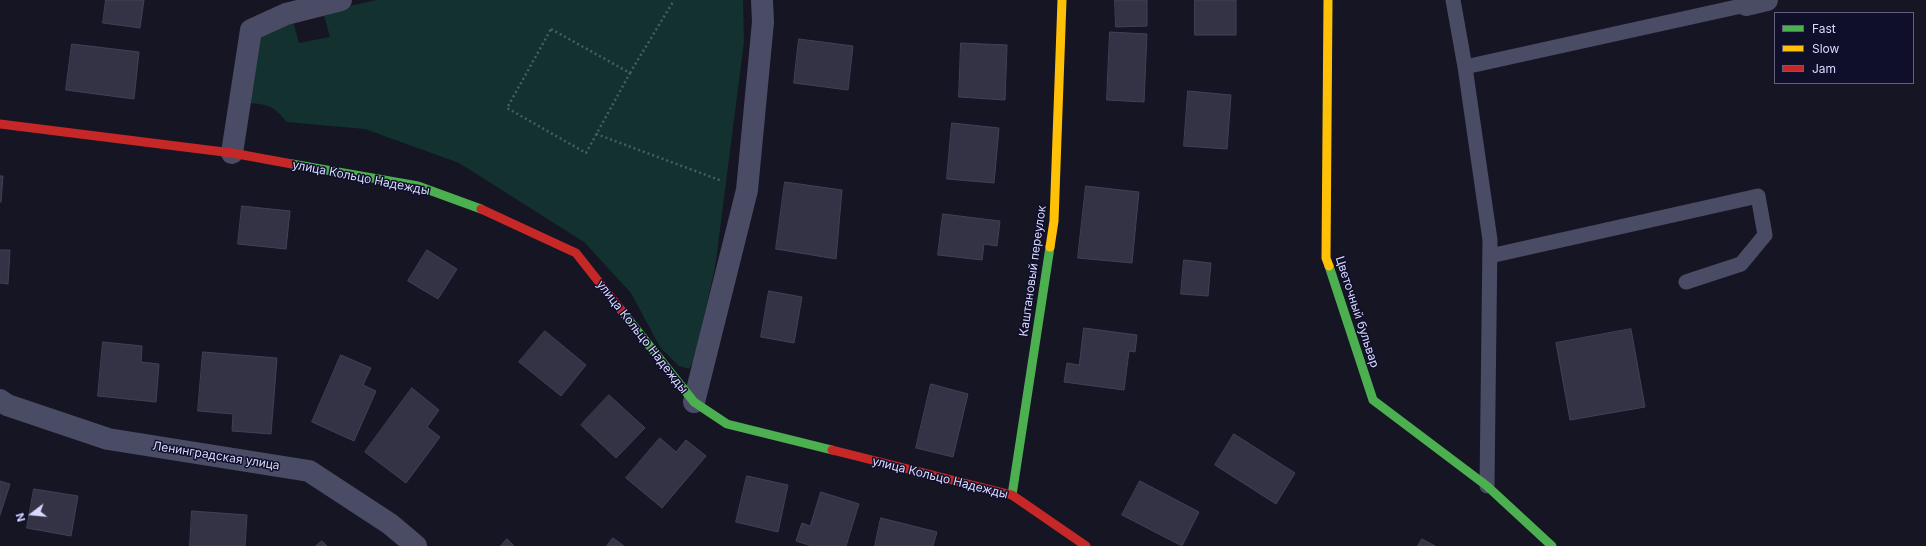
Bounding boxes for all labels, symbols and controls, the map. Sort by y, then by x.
legend [1774,12,1914,84]
text: Fast [1812,21,1836,36]
text: Slow [1812,41,1839,56]
text: Jam [1812,61,1836,76]
street label: улица Кольцо Надежды [291,158,431,198]
street label: Каштановый переулок [1017,204,1049,338]
street label: Цветочный бульвар [1332,255,1382,369]
street label: улица Кольцо Надежды [593,278,691,396]
street label: Ленинградская улица [151,439,281,473]
street label: улица Кольцо Надежды [871,454,1009,502]
north arrow [12,494,52,534]
text: N [13,511,28,523]

